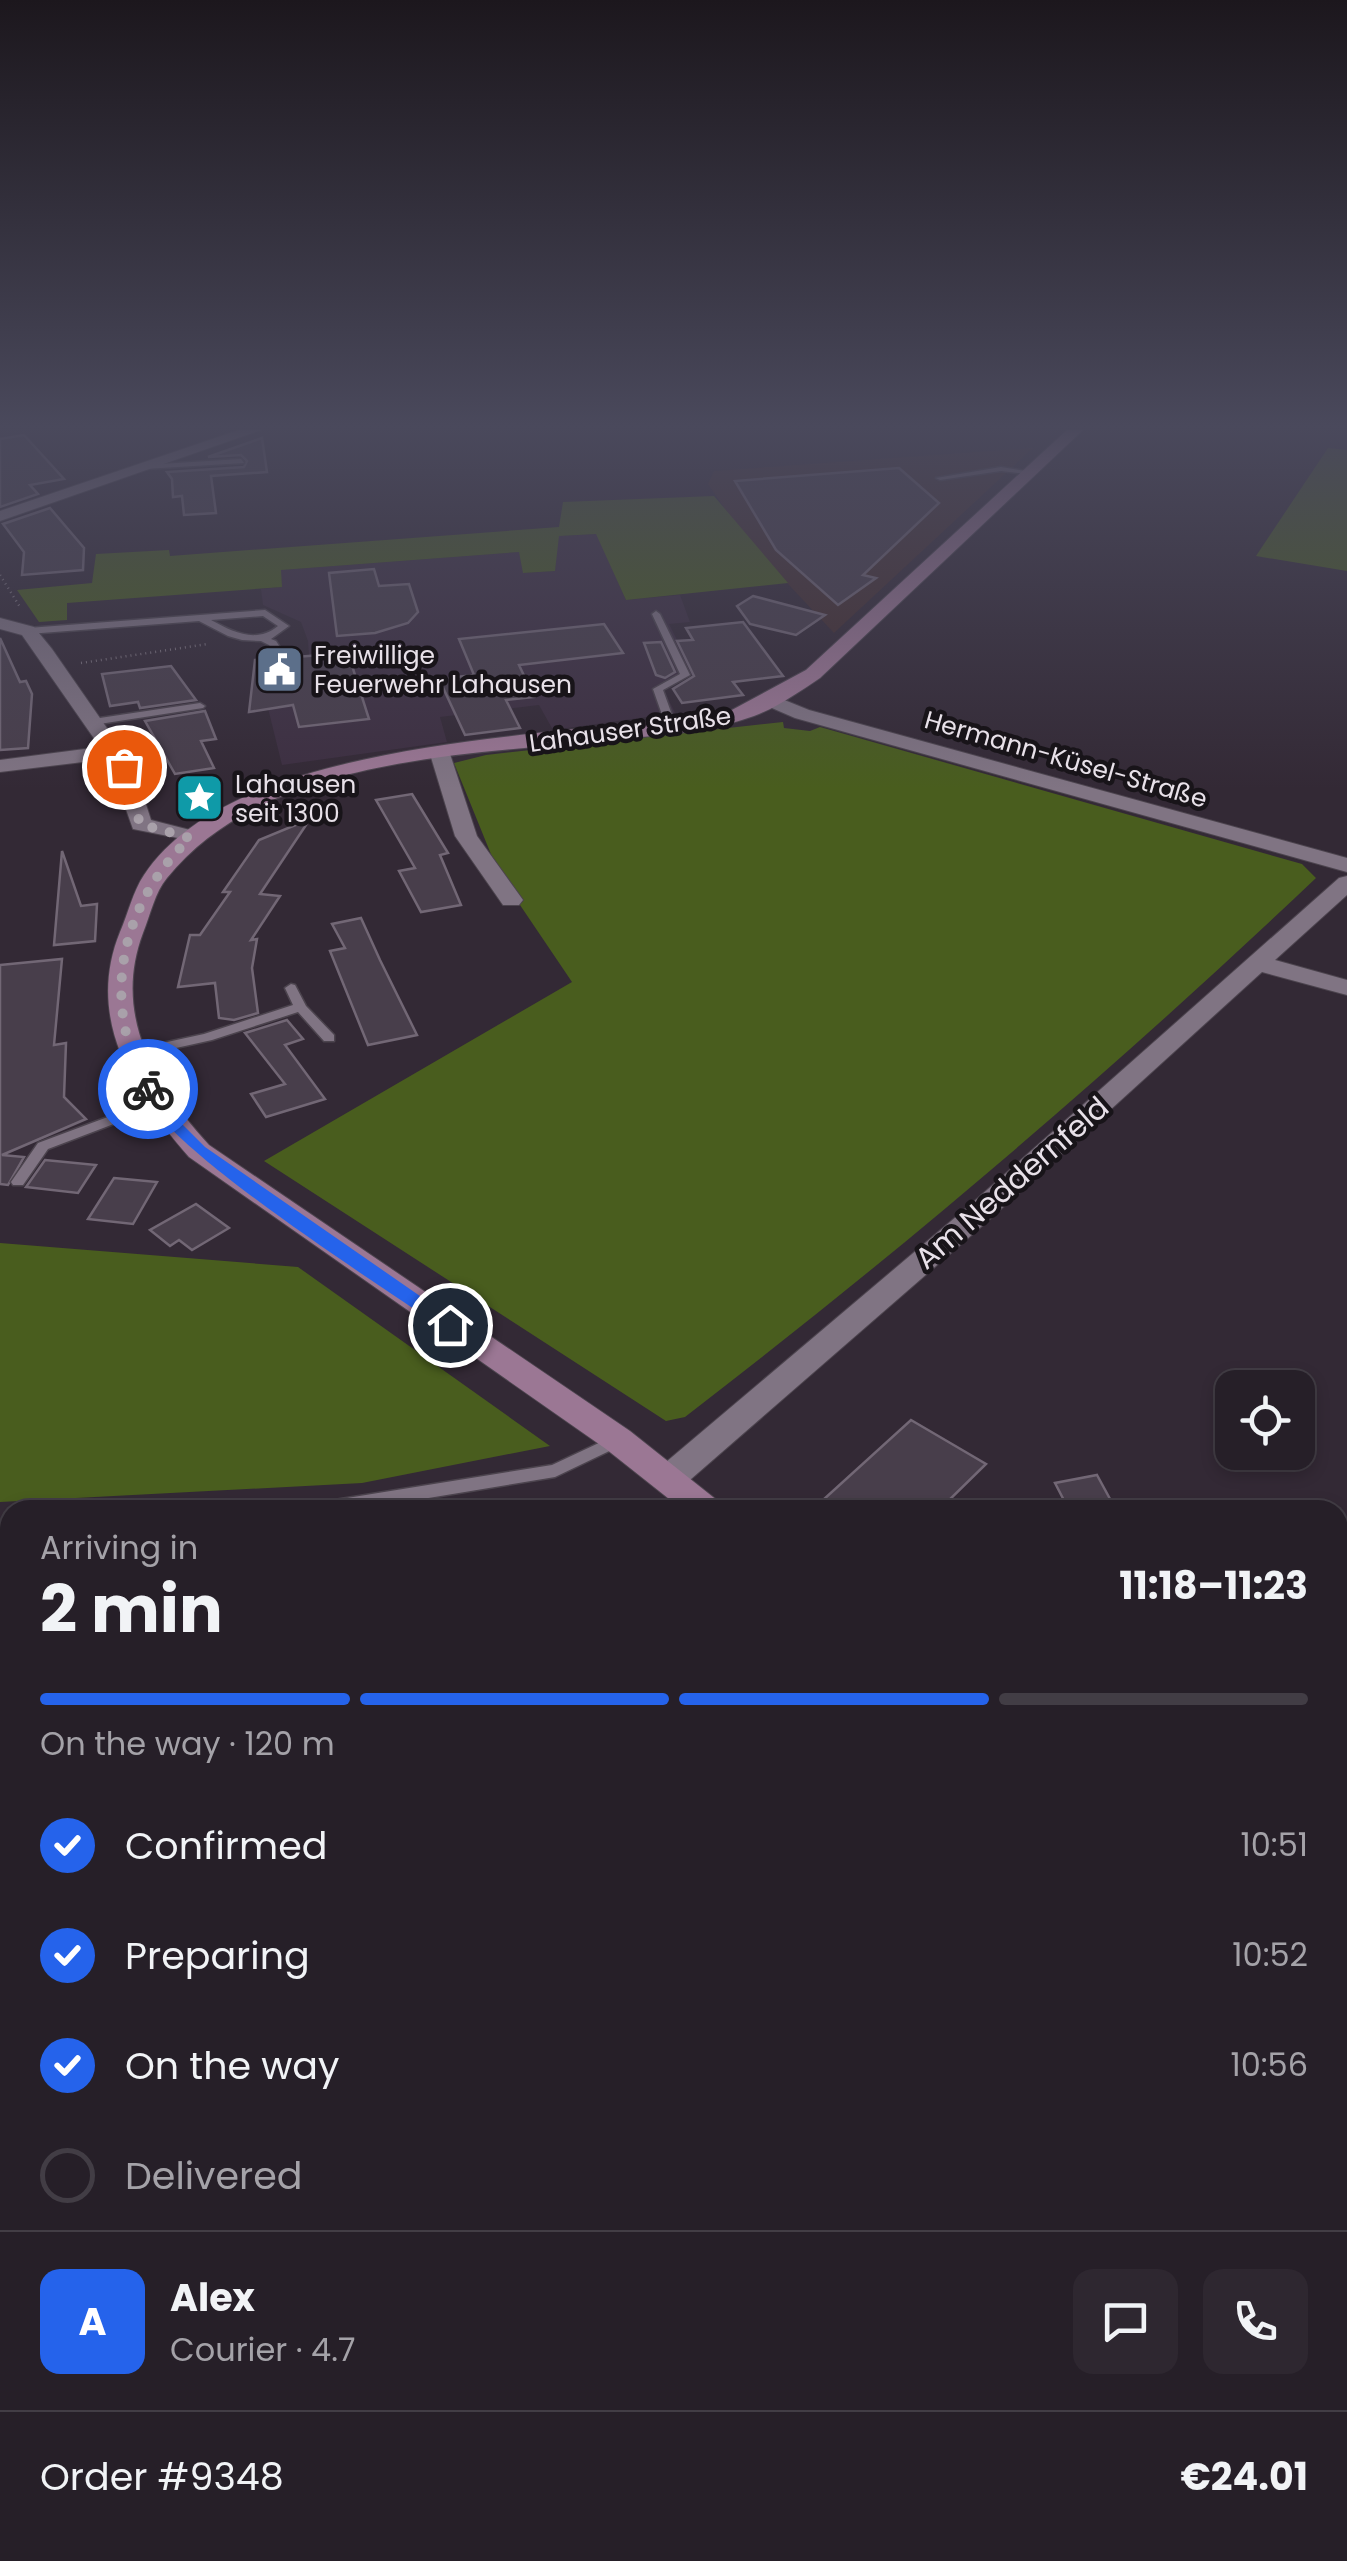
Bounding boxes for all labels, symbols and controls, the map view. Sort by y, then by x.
place label: Freiwillige Feuerwehr Lahausen [314,638,572,702]
public building icon: Freiwillige Feuerwehr Lahausen [253,643,305,695]
street label: Lahauser Straße [527,698,733,761]
street label: Hermann-Küsel-Straße [920,702,1211,817]
pin [82,725,167,810]
icon: bag [97,740,152,795]
place label: Lahausen seit 1300 [235,767,356,831]
place icon: Lahausen seit 1300 [174,772,226,824]
courier [98,1039,198,1139]
icon: bike [121,1062,176,1117]
street label: Am Neddernfeld [905,1086,1118,1279]
pin [408,1283,493,1368]
icon: home [423,1298,478,1353]
map controls [1215,1370,1315,1470]
button: locate [1215,1370,1315,1470]
text: Arriving in [40,1525,198,1570]
text: 11:18–11:23 [1119,1559,1308,1612]
text: 2 min [40,1564,223,1655]
text: On the way · 120 m [40,1721,335,1766]
icon: check [40,1818,95,1873]
text: Confirmed [125,1819,327,1872]
text: 10:51 [1241,1822,1308,1867]
icon: check [40,1928,95,1983]
text: Preparing [125,1929,310,1982]
text: 10:52 [1232,1932,1308,1977]
icon: check [40,2038,95,2093]
text: On the way [125,2039,339,2092]
text: 10:56 [1230,2042,1308,2087]
text: Delivered [125,2149,302,2202]
button: chat [1073,2269,1178,2374]
button: phone [1203,2269,1308,2374]
text: Alex [170,2271,255,2324]
text: A [78,2295,107,2348]
text: Courier · 4.7 [170,2327,355,2372]
text: Order #9348 [40,2450,284,2503]
text: €24.01 [1181,2450,1308,2503]

